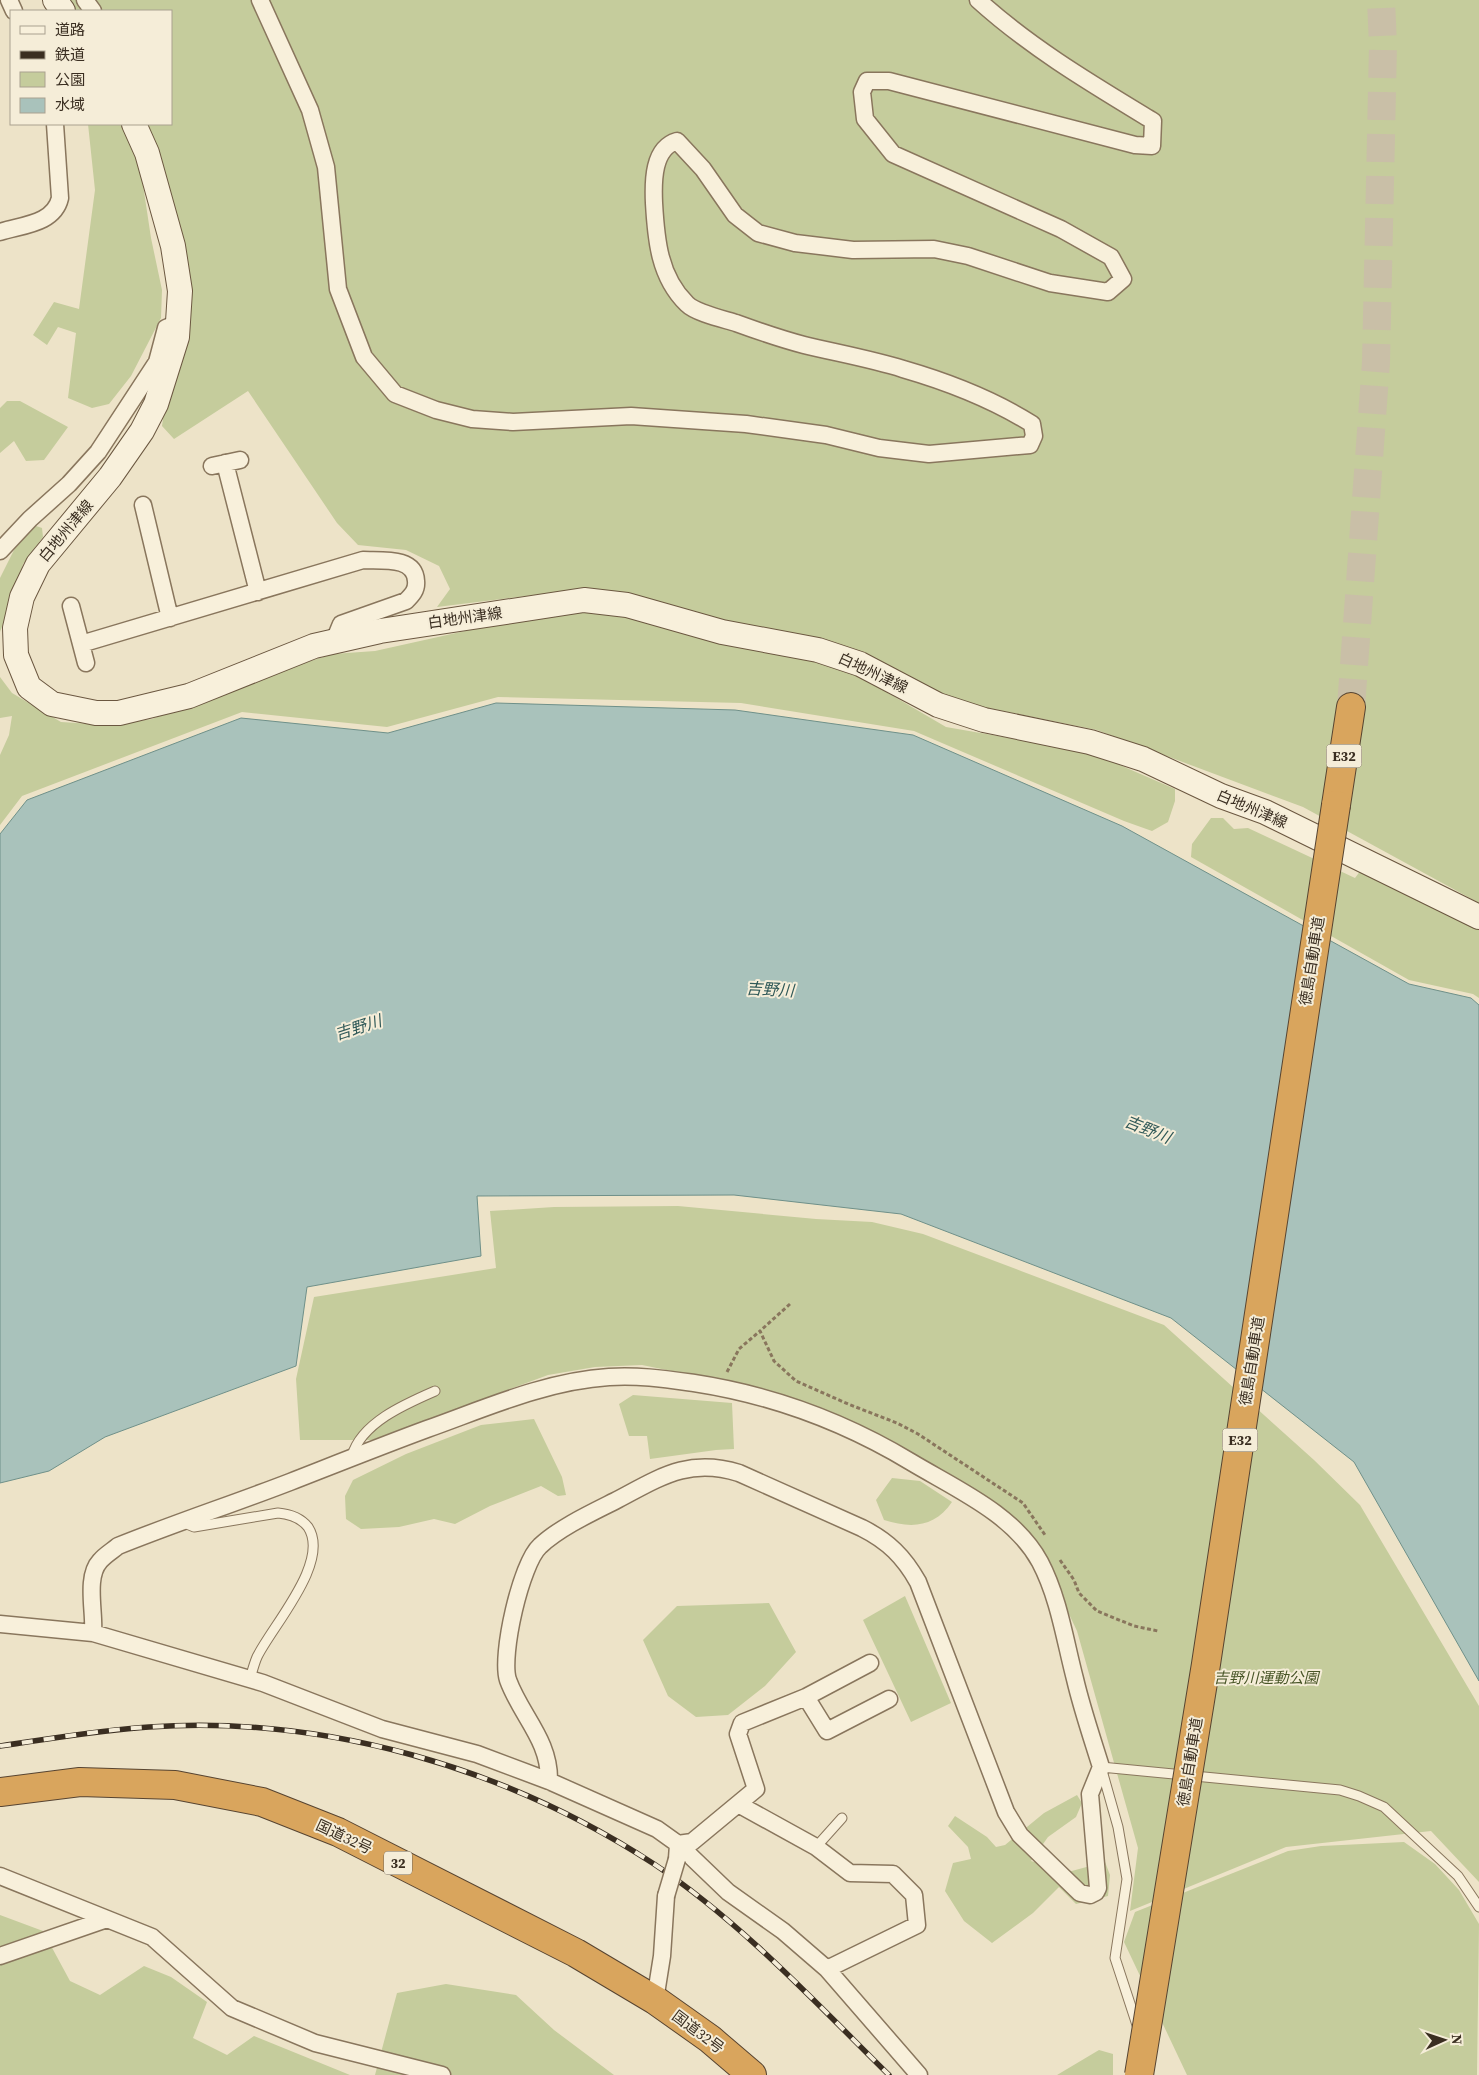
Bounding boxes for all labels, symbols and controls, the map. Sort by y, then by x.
legend [10,10,172,125]
text: 道路 [55,19,85,40]
text: 鉄道 [55,44,85,65]
text: 公園 [55,69,85,90]
text: 水域 [55,94,85,115]
street label: 白地州津線 [33,495,98,566]
street label: 白地州津線 [426,602,504,633]
street label: 白地州津線 [835,647,912,698]
road number: E32 [1326,744,1362,768]
street label: 白地州津線 [1214,784,1291,833]
street label: 徳島自動車道 [1294,915,1329,1007]
water label: 吉野川 [745,977,797,1001]
water label: 吉野川 [332,1009,386,1045]
water label: 吉野川 [1122,1110,1176,1149]
street label: 徳島自動車道 [1234,1315,1269,1407]
road number: E32 [1222,1428,1258,1452]
park label: 吉野川運動公園 [1213,1667,1320,1688]
street label: 徳島自動車道 [1172,1716,1207,1808]
street label: 国道32号 [313,1814,376,1859]
road number: 32 [384,1852,412,1875]
street label: 国道32号 [668,2005,729,2058]
north arrow [1419,2015,1469,2065]
text: N [1447,2034,1467,2045]

